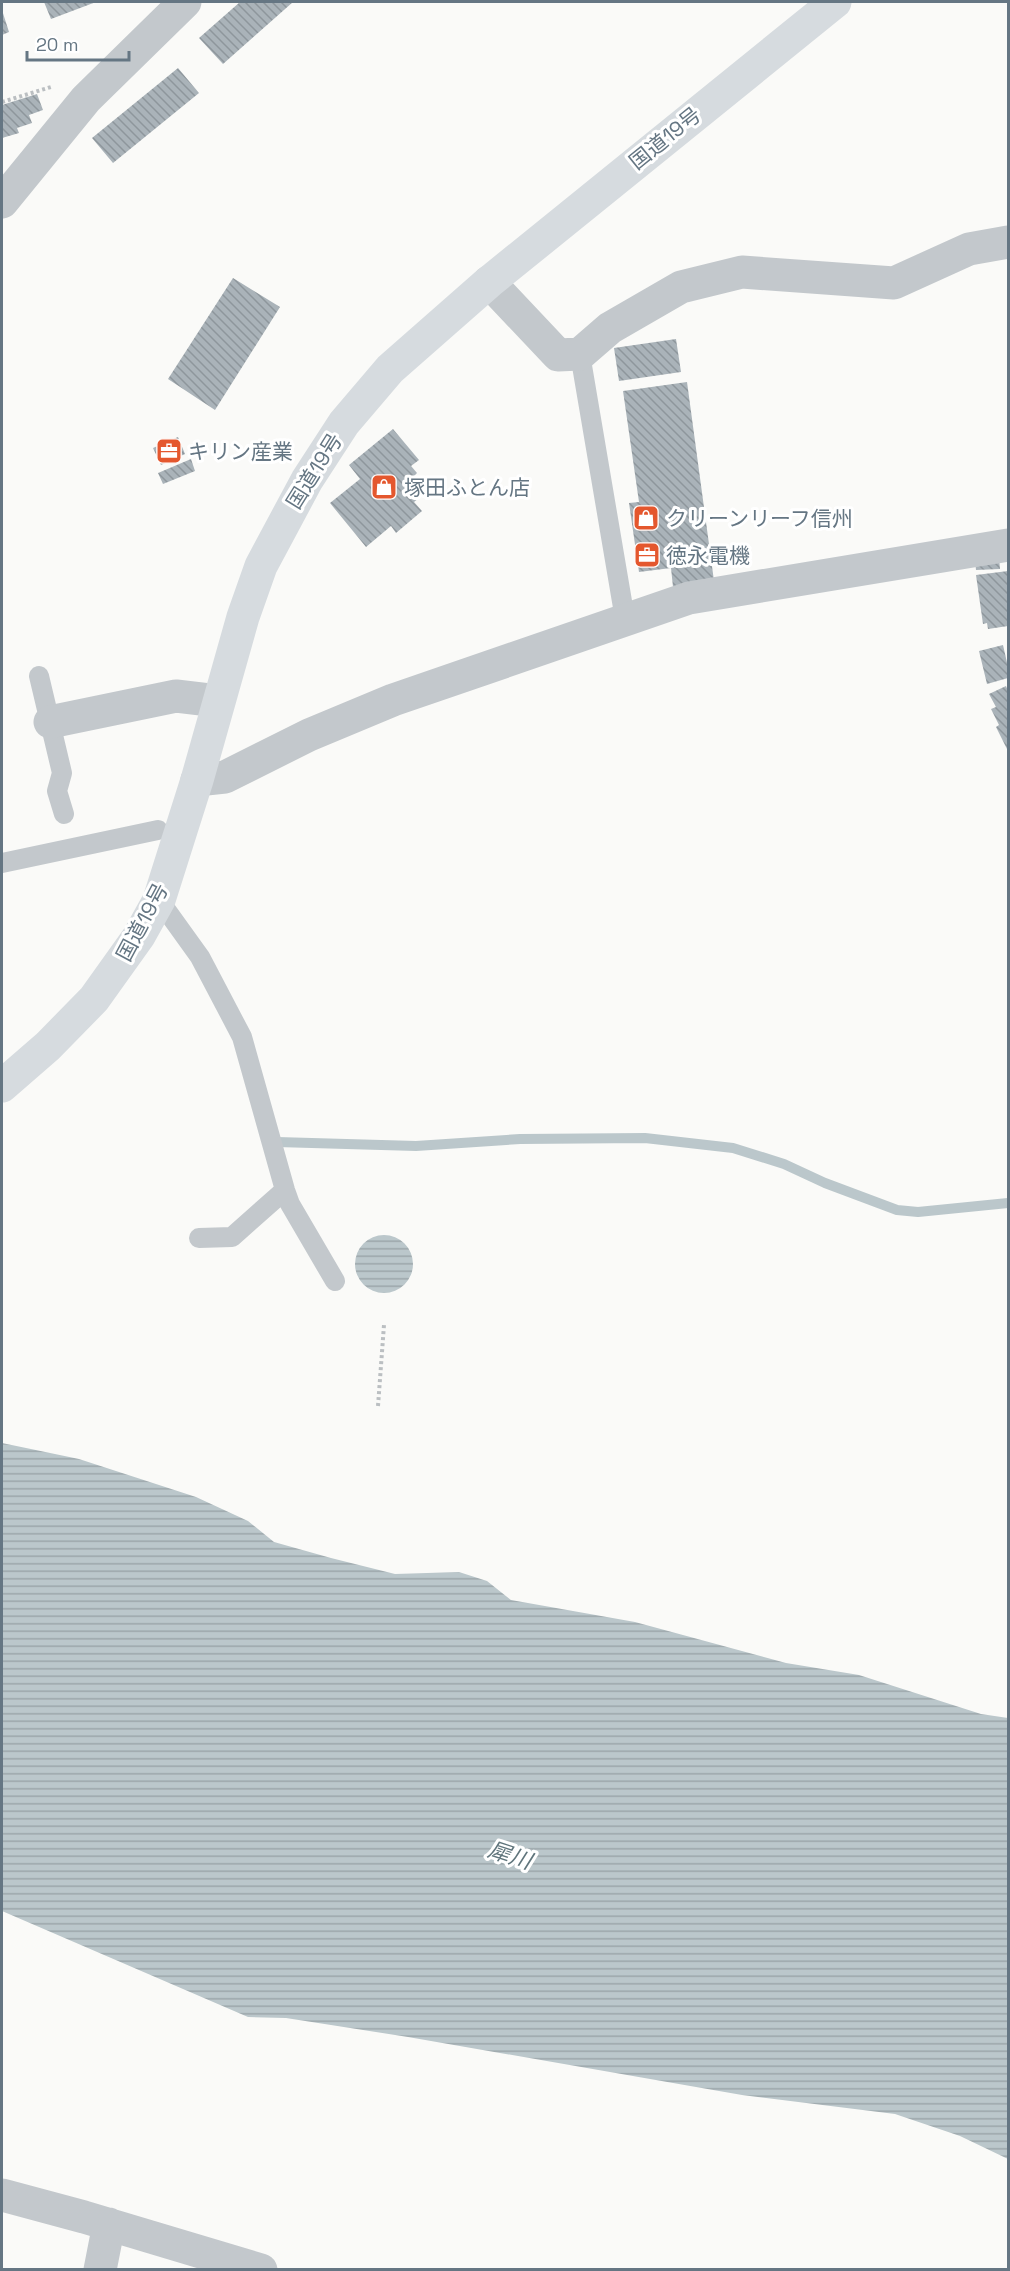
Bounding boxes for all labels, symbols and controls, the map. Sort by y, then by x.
scale bar [27,24,129,62]
text: 20 m [36,33,79,56]
street label: 国道19号 [624,101,706,175]
street label: 国道19号 [280,428,348,514]
office icon: キリン産業 [154,436,184,466]
place label: キリン産業 [188,438,293,465]
shop icon: 塚田ふとん店 [369,472,399,502]
place label: 塚田ふとん店 [404,474,530,501]
shop icon: クリーンリーフ信州 [631,503,661,533]
place label: クリーンリーフ信州 [666,505,853,532]
office icon: 徳永電機 [632,540,662,570]
place label: 徳永電機 [666,542,750,569]
street label: 国道19号 [110,878,174,966]
water label: 犀川 [485,1835,537,1876]

